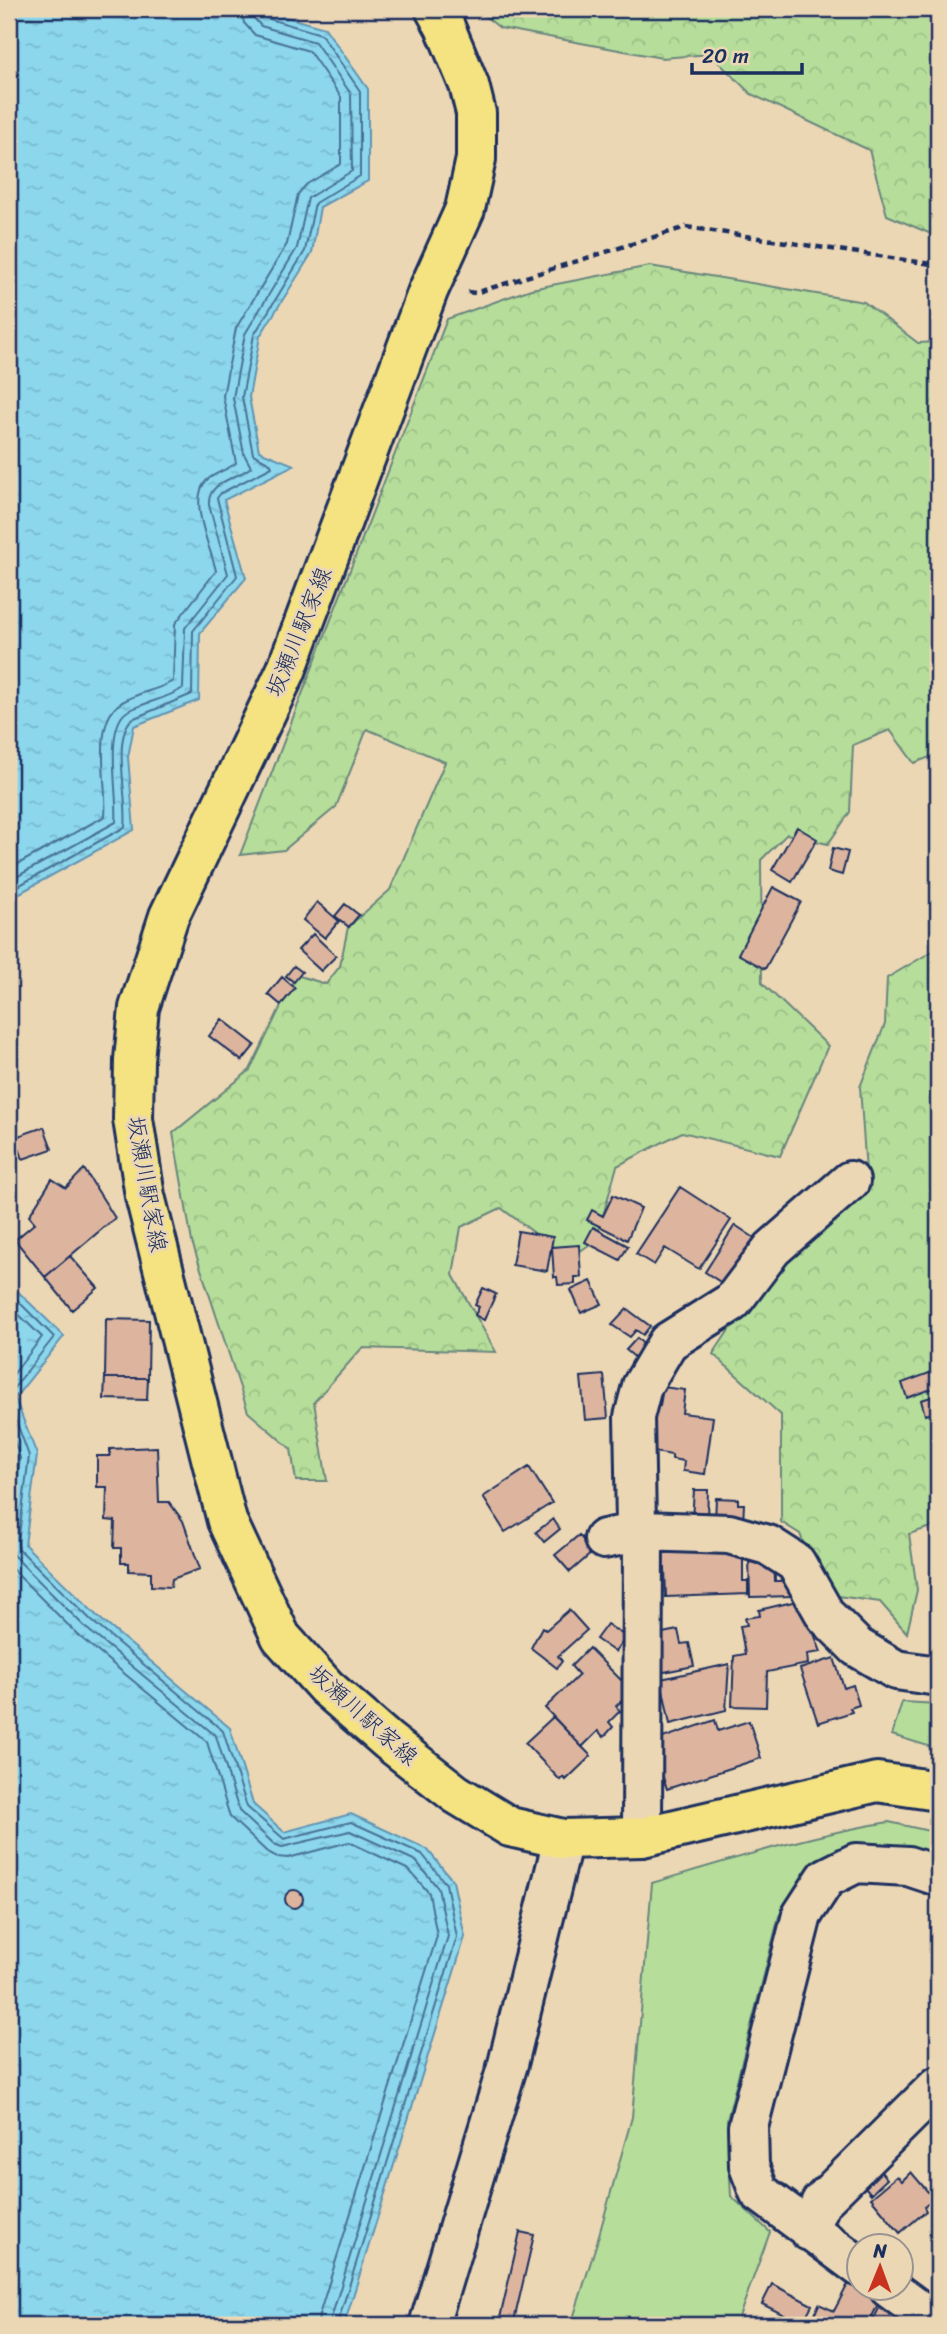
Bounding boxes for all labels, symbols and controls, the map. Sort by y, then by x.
scale bar [692,32,802,76]
text: 20 m [702,37,749,75]
street label: 坂瀬川駅家線 [254,560,344,704]
street label: 坂瀬川駅家線 [115,1112,179,1256]
street label: 坂瀬川駅家線 [298,1654,428,1776]
north arrow [846,2232,916,2302]
text: N [872,2234,888,2267]

